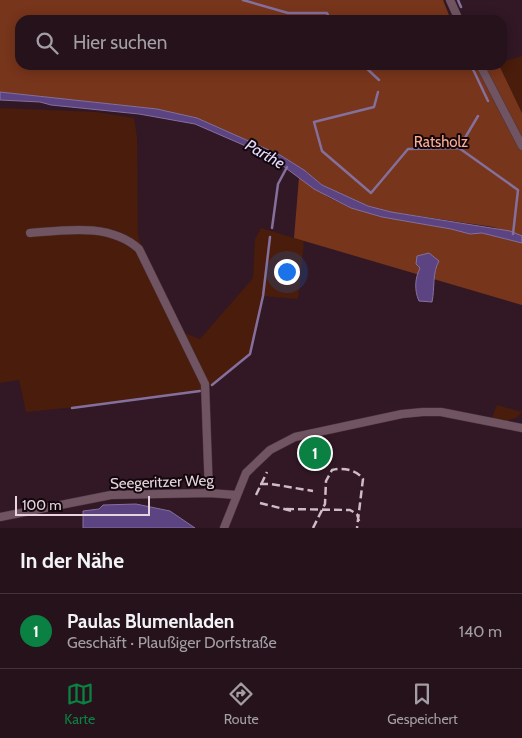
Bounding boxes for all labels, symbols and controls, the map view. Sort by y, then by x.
search box [15,15,507,70]
icon: search [33,29,61,57]
text: Hier suchen [73,31,167,54]
park label: Ratsholz [414,133,468,151]
water label: Parthe [242,135,288,173]
your location [274,259,300,285]
pin: 1 [299,434,331,472]
street label: Seegeritzer Weg [110,471,215,493]
scale bar [15,493,150,516]
text: 100 m [22,496,62,514]
text: In der Nähe [20,548,124,573]
text: Paulas Blumenladen [67,610,234,633]
text: 1 [33,622,39,641]
text: 140 m [459,622,502,641]
text: Geschäft · Plaußiger Dorfstraße [67,633,277,652]
tab: Karte [64,680,95,728]
tab: Route [224,680,259,728]
tab: Gespeichert [387,680,458,728]

